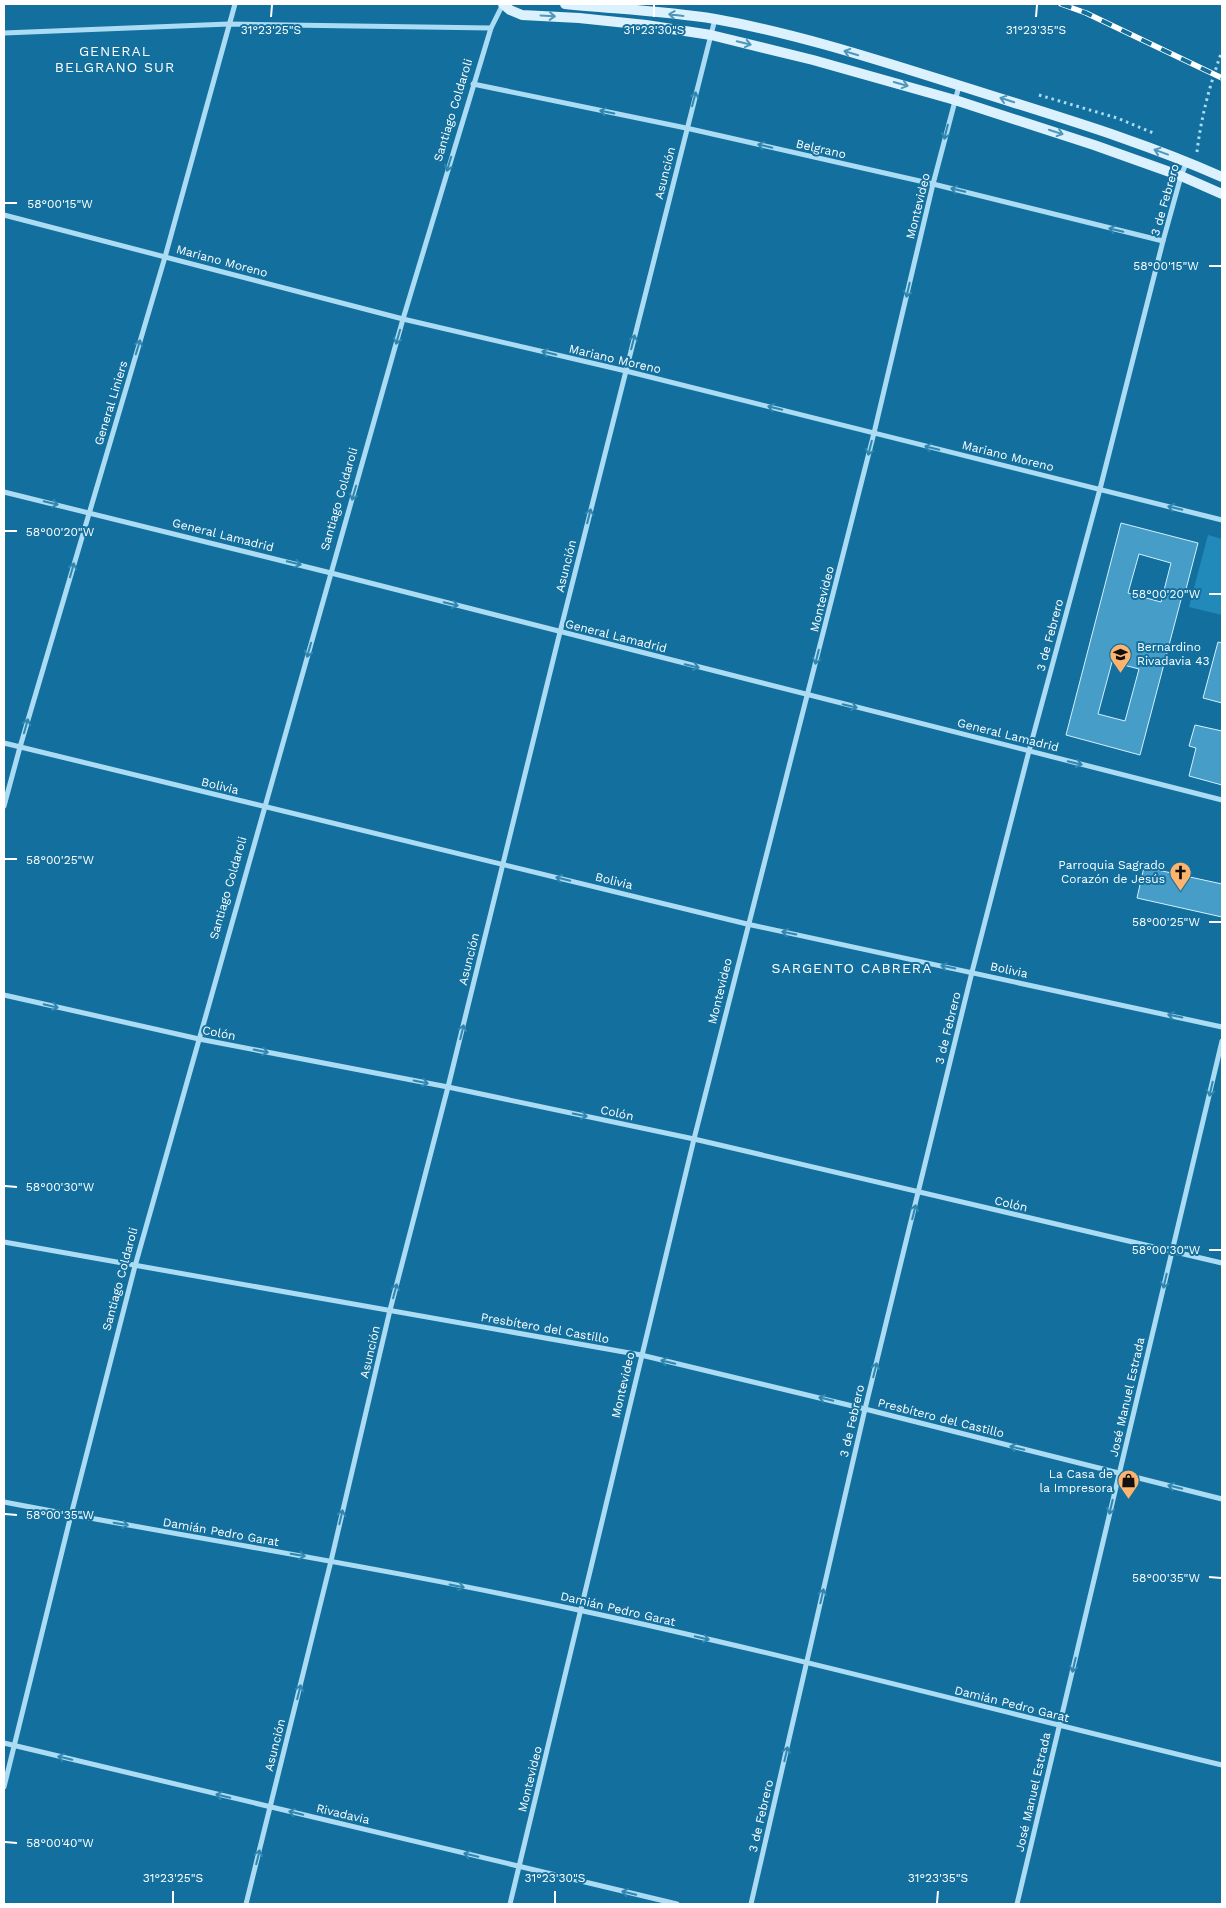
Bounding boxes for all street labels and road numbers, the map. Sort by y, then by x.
street label: Santiago Coldaroli [431,57,475,163]
street label: Belgrano [795,136,847,162]
street label: Asunción [652,145,678,201]
street label: 3 de Febrero [1148,162,1182,238]
street label: Montevideo [903,172,933,240]
street label: Mariano Moreno [175,242,269,280]
street label: Mariano Moreno [568,342,662,376]
street label: General Liniers [91,359,131,447]
street label: Mariano Moreno [961,438,1055,474]
street label: Santiago Coldaroli [318,446,360,552]
street label: General Lamadrid [171,516,275,554]
street label: Asunción [553,538,579,594]
street label: Montevideo [807,565,837,633]
street label: 3 de Febrero [1034,597,1066,673]
street label: General Lamadrid [564,617,668,655]
street label: General Lamadrid [956,716,1060,754]
street label: Bolivia [200,775,240,797]
street label: Santiago Coldaroli [207,835,249,941]
street label: Bolivia [594,870,634,892]
street label: Asunción [456,931,482,987]
street label: Montevideo [705,957,735,1025]
street label: Bolivia [989,959,1029,981]
street label: 3 de Febrero [932,990,964,1066]
street label: Colón [201,1023,237,1043]
street label: Colón [599,1103,635,1123]
street label: Colón [993,1193,1029,1215]
street label: Santiago Coldaroli [99,1226,141,1332]
street label: Presbítero del Castillo [480,1310,610,1346]
street label: Asunción [357,1324,383,1380]
street label: José Manuel Estrada [1106,1336,1148,1458]
street label: Montevideo [609,1351,637,1419]
street label: 3 de Febrero [837,1383,867,1459]
street label: Presbítero del Castillo [876,1396,1006,1440]
street label: Damián Pedro Garat [162,1515,280,1549]
street label: Damián Pedro Garat [559,1589,677,1629]
street label: Damián Pedro Garat [953,1683,1071,1725]
street label: Asunción [262,1717,288,1773]
street label: José Manuel Estrada [1012,1731,1054,1853]
street label: Montevideo [515,1745,545,1813]
street label: 3 de Febrero [746,1778,776,1854]
street label: Rivadavia [315,1801,371,1827]

